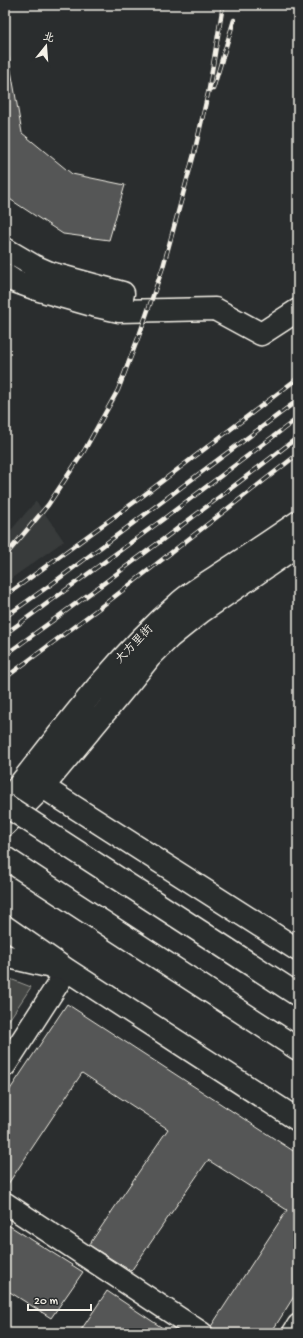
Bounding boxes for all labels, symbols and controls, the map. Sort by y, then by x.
north arrow [26,26,66,66]
text: 北 [41,31,55,46]
street label: 大方里街 [113,622,157,667]
scale bar [28,1286,91,1312]
text: 20 m [34,1295,59,1309]

